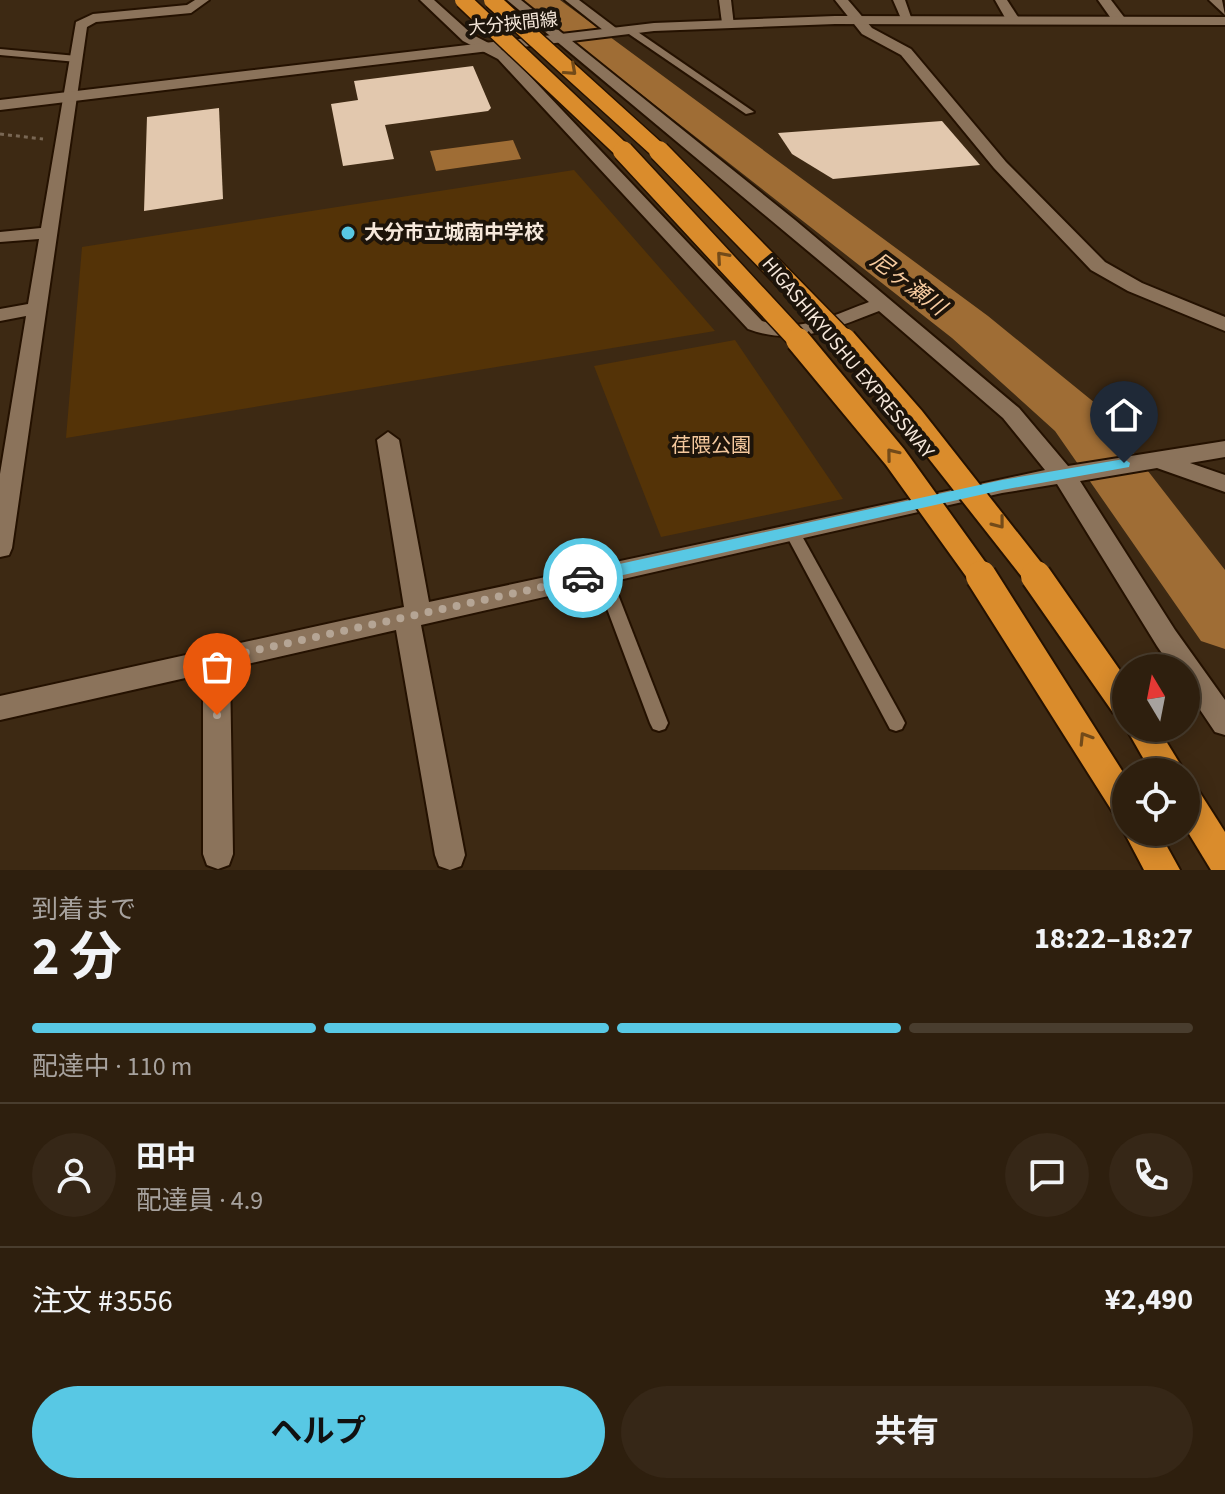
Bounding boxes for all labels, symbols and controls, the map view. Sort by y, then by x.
street label: 大分挾間線 [467,7,559,41]
one-way arrow [561,61,576,75]
place label: 大分市立城南中学校 [364,219,544,247]
marker: 大分市立城南中学校 [339,224,357,242]
water label: 尼ヶ瀬川 [863,245,954,324]
one-way arrow [718,251,732,266]
street label: HIGASHIKYUSHU EXPRESSWAY [755,251,941,465]
pin [1090,381,1158,463]
icon: home [1102,393,1146,437]
park label: 荏隈公園 [671,432,751,460]
one-way arrow [887,449,902,463]
one-way arrow [990,514,1004,529]
courier [543,538,623,618]
icon: car [561,556,605,600]
pin [183,633,251,715]
icon: bag [195,645,239,689]
north arrow [1112,654,1200,742]
map controls [1112,654,1200,846]
one-way arrow [1079,733,1094,747]
button: locate [1112,758,1200,846]
text: 到着まで [32,891,136,928]
text: 18:22–18:27 [1034,917,1193,960]
text: 2 分 [32,921,122,995]
text: 配達中 · 110 m [32,1048,192,1085]
button: person [32,1133,116,1217]
button: chat [1005,1133,1089,1217]
button: phone [1109,1133,1193,1217]
text: 田中 [136,1136,196,1179]
text: 配達員 · 4.9 [136,1182,263,1219]
text: ¥2,490 [1105,1278,1193,1321]
text: 注文 #3556 [32,1280,173,1323]
button: ヘルプ [32,1386,605,1478]
button: 共有 [621,1386,1193,1478]

